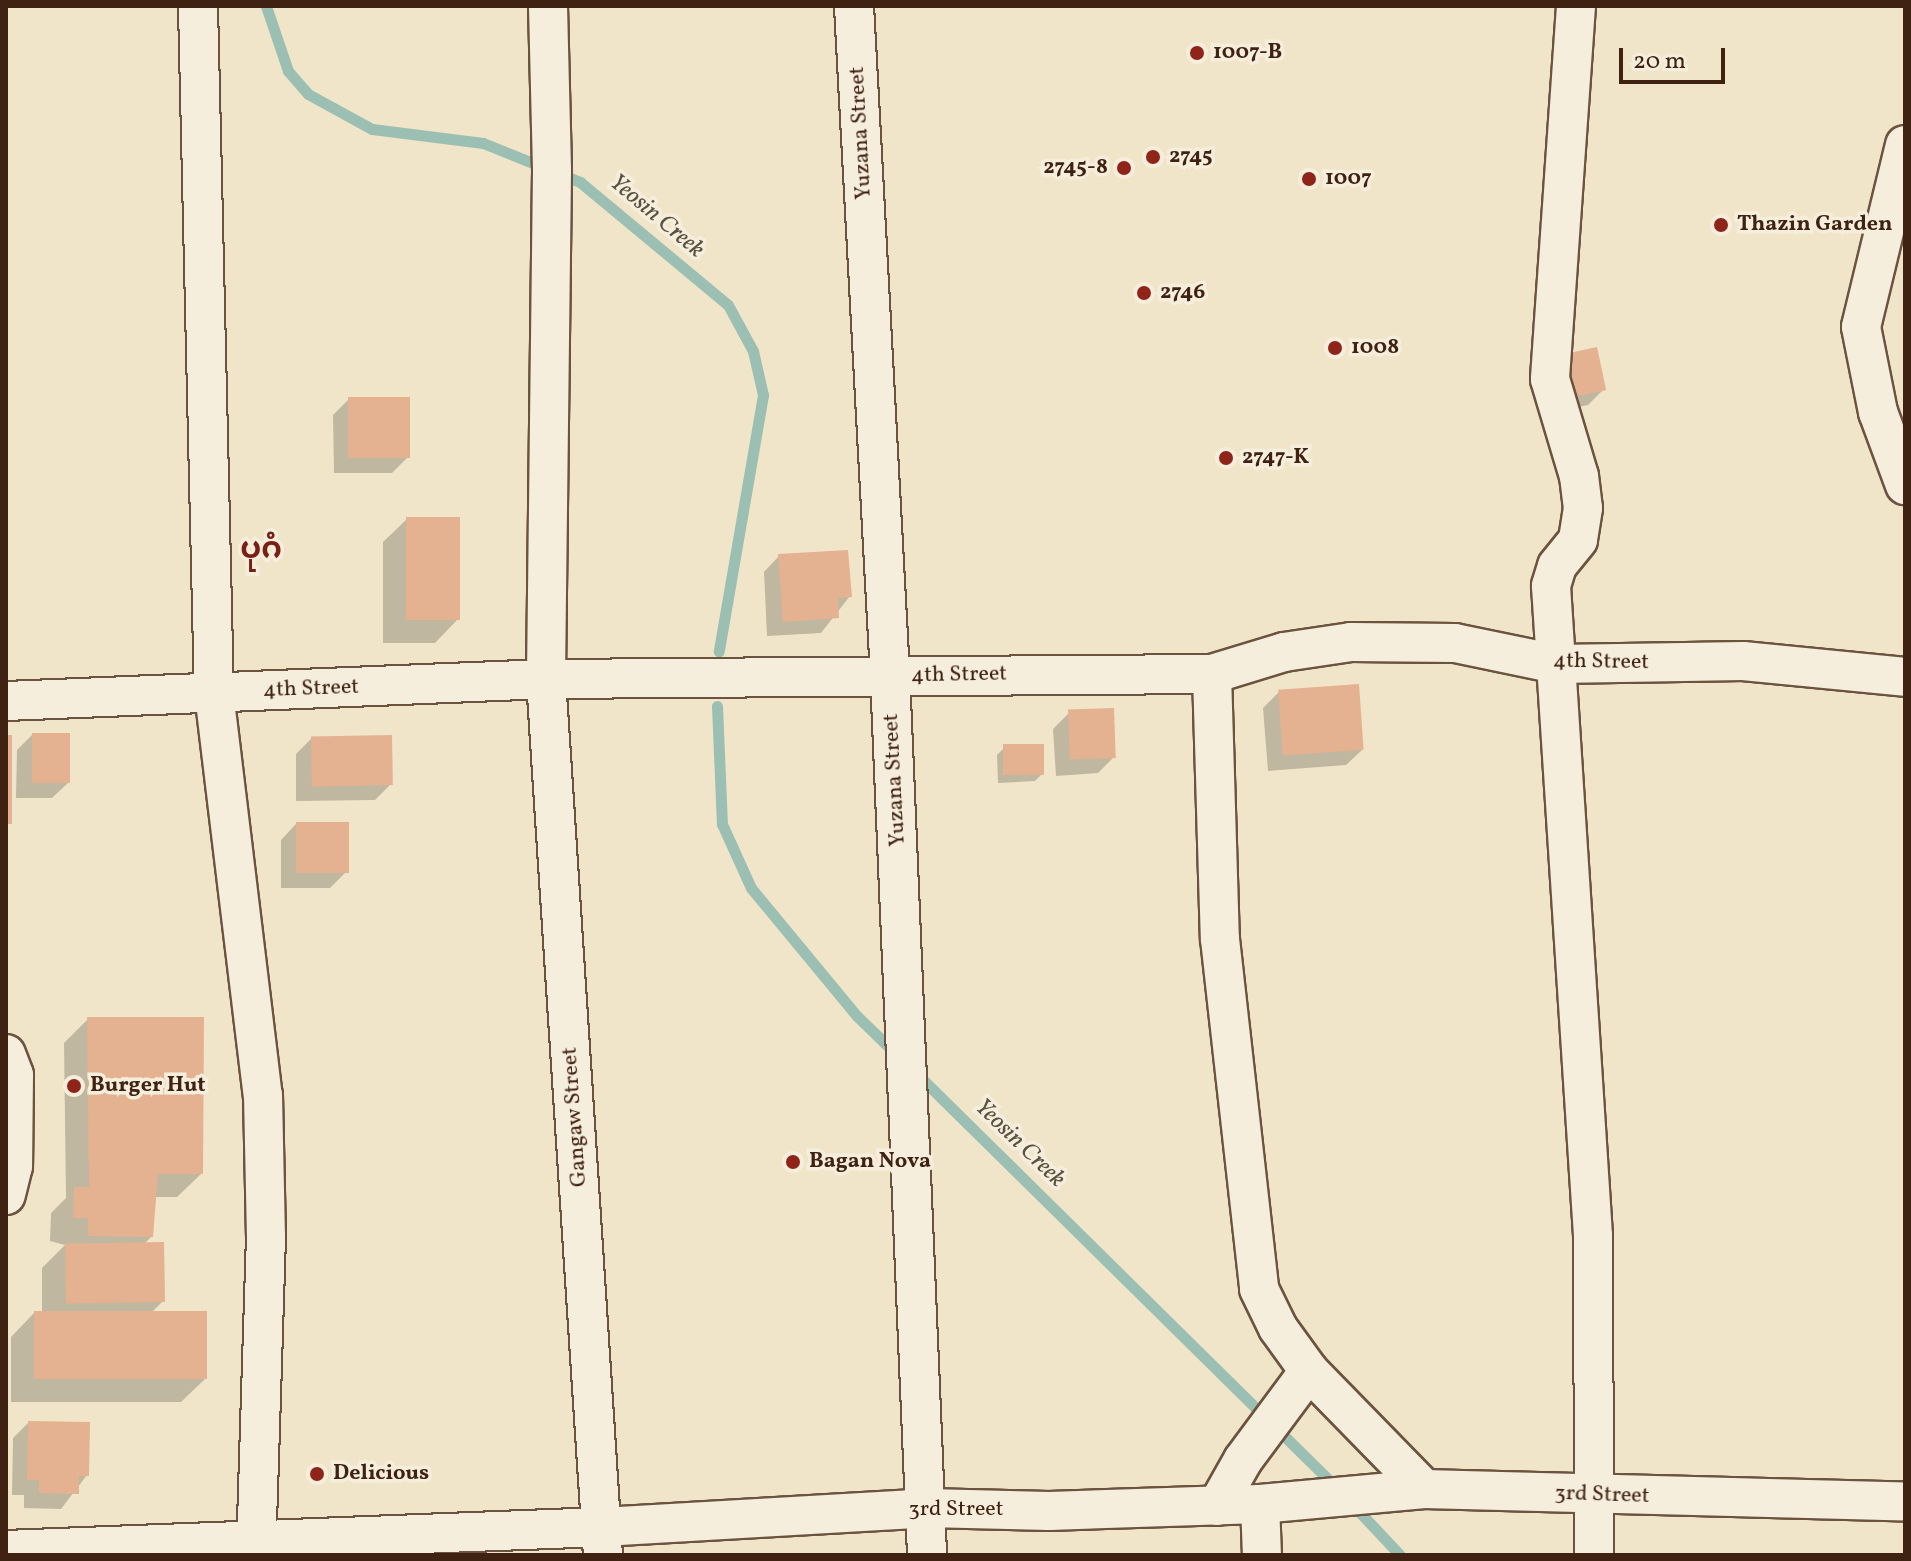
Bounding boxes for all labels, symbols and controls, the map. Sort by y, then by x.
scale bar [1623,32,1729,82]
place label: 1007-B [1213,40,1282,66]
marker: 1007-B [1188,44,1206,62]
text: 20 m [1633,45,1686,79]
street label: Yuzana Street [844,66,878,200]
place label: 2745 [1169,144,1213,170]
marker: 2745 [1144,148,1162,166]
place label: 2745-8 [1043,155,1108,181]
marker: 2745-8 [1115,159,1133,177]
place label: 1007 [1325,166,1372,192]
water label: Yeosin Creek [603,169,709,265]
marker: 1007 [1300,170,1318,188]
place label: Thazin Garden [1737,212,1893,238]
marker: Thazin Garden [1712,216,1730,234]
place label: 2746 [1160,280,1205,306]
marker: 2746 [1135,284,1153,302]
place label: 1008 [1351,335,1399,361]
marker: 1008 [1326,339,1344,357]
place label: 2747-K [1242,445,1309,471]
marker: 2747-K [1217,449,1235,467]
district label: ပုဂံ [240,532,282,568]
street label: 4th Street [1553,648,1649,676]
street label: 4th Street [911,661,1007,689]
street label: 4th Street [263,674,359,704]
street label: Yuzana Street [878,713,912,847]
street label: Gangaw Street [557,1046,593,1188]
place label: Burger Hut [90,1073,206,1099]
marker: Burger Hut [65,1077,83,1095]
water label: Yeosin Creek [968,1094,1070,1194]
place label: Bagan Nova [809,1149,931,1175]
marker: Bagan Nova [784,1153,802,1171]
place label: Delicious [333,1461,429,1487]
marker: Delicious [308,1465,326,1483]
street label: 3rd Street [1554,1480,1650,1510]
street label: 3rd Street [909,1497,1003,1523]

